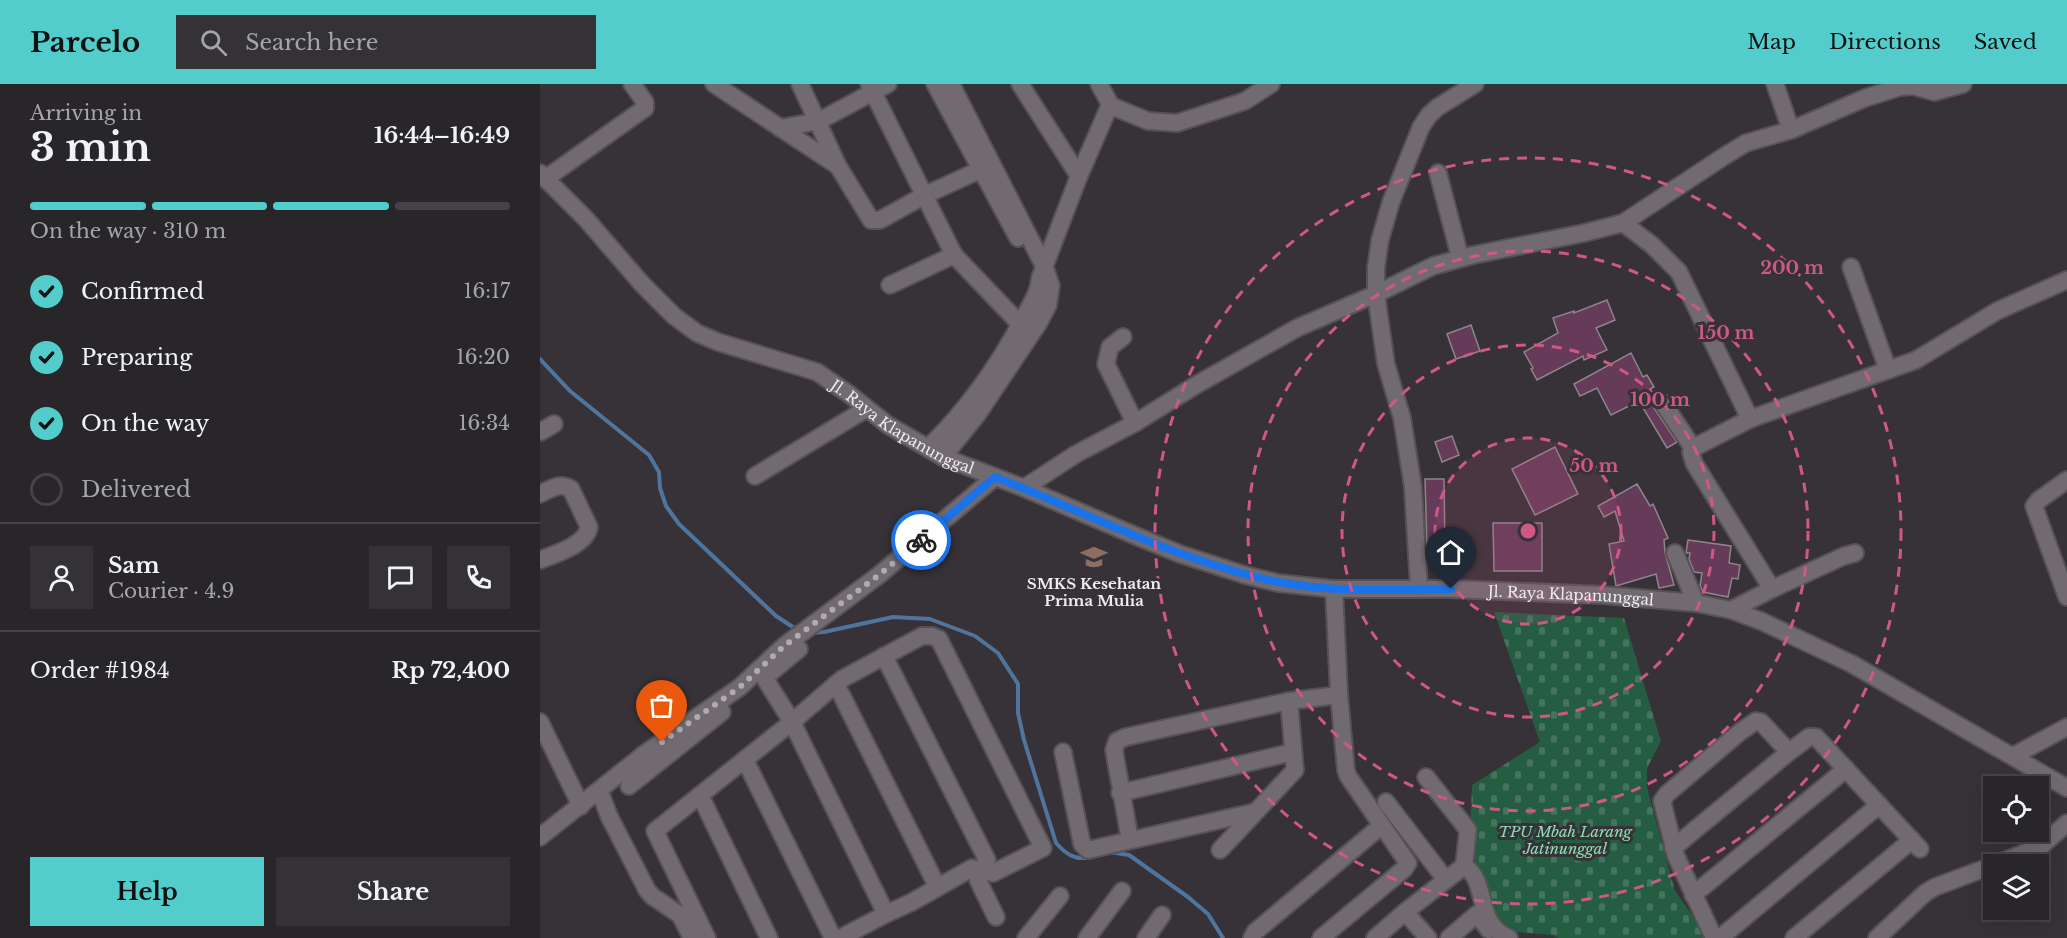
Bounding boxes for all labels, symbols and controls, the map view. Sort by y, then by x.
search box [176,15,596,69]
text: Parcelo [30,25,140,60]
icon: search [197,26,230,59]
text: Search here [245,29,378,56]
text: Map [1747,29,1796,55]
text: Directions [1829,29,1941,55]
text: Saved [1974,29,2037,55]
text: Arriving in [30,101,142,125]
text: 16:44–16:49 [374,122,510,149]
text: 3 min [30,123,151,172]
text: On the way · 310 m [30,219,226,243]
text: 200 m [1760,257,1824,279]
icon: check [30,275,63,308]
text: Confirmed [81,278,204,305]
text: 16:17 [464,279,510,303]
text: 150 m [1698,322,1755,344]
icon: check [30,341,63,374]
text: Preparing [81,344,192,371]
text: 16:20 [456,345,510,369]
street label: Jl. Raya Klapanunggal [826,374,977,478]
text: 100 m [1630,389,1690,411]
icon: check [30,407,63,440]
text: On the way [81,410,209,437]
text: 16:34 [459,411,510,435]
text: 50 m [1570,455,1619,477]
text: Delivered [81,476,191,503]
courier [891,510,951,570]
centre of rings [1518,521,1538,541]
icon: bike [905,524,938,557]
pin [1425,527,1476,589]
icon: home [1434,536,1467,569]
school or university icon: SMKS Kesehatan Prima Mulia [1079,542,1109,572]
button: person [30,546,93,609]
button: chat [369,546,432,609]
button: phone [447,546,510,609]
text: Sam [108,552,160,579]
place label: SMKS Kesehatan Prima Mulia [1027,574,1161,610]
text: Courier · 4.9 [108,579,234,603]
street label: Jl. Raya Klapanunggal [1486,581,1655,609]
text: Order #1984 [30,657,170,684]
text: Rp 72,400 [392,657,510,684]
pin [636,680,687,742]
icon: bag [645,689,678,722]
map controls [1983,776,2049,920]
button: locate [1983,776,2049,842]
park label: TPU Mbah Larang Jatinunggal [1498,822,1633,858]
button: layers [1983,854,2049,920]
button: Help [30,857,264,926]
button: Share [276,857,510,926]

